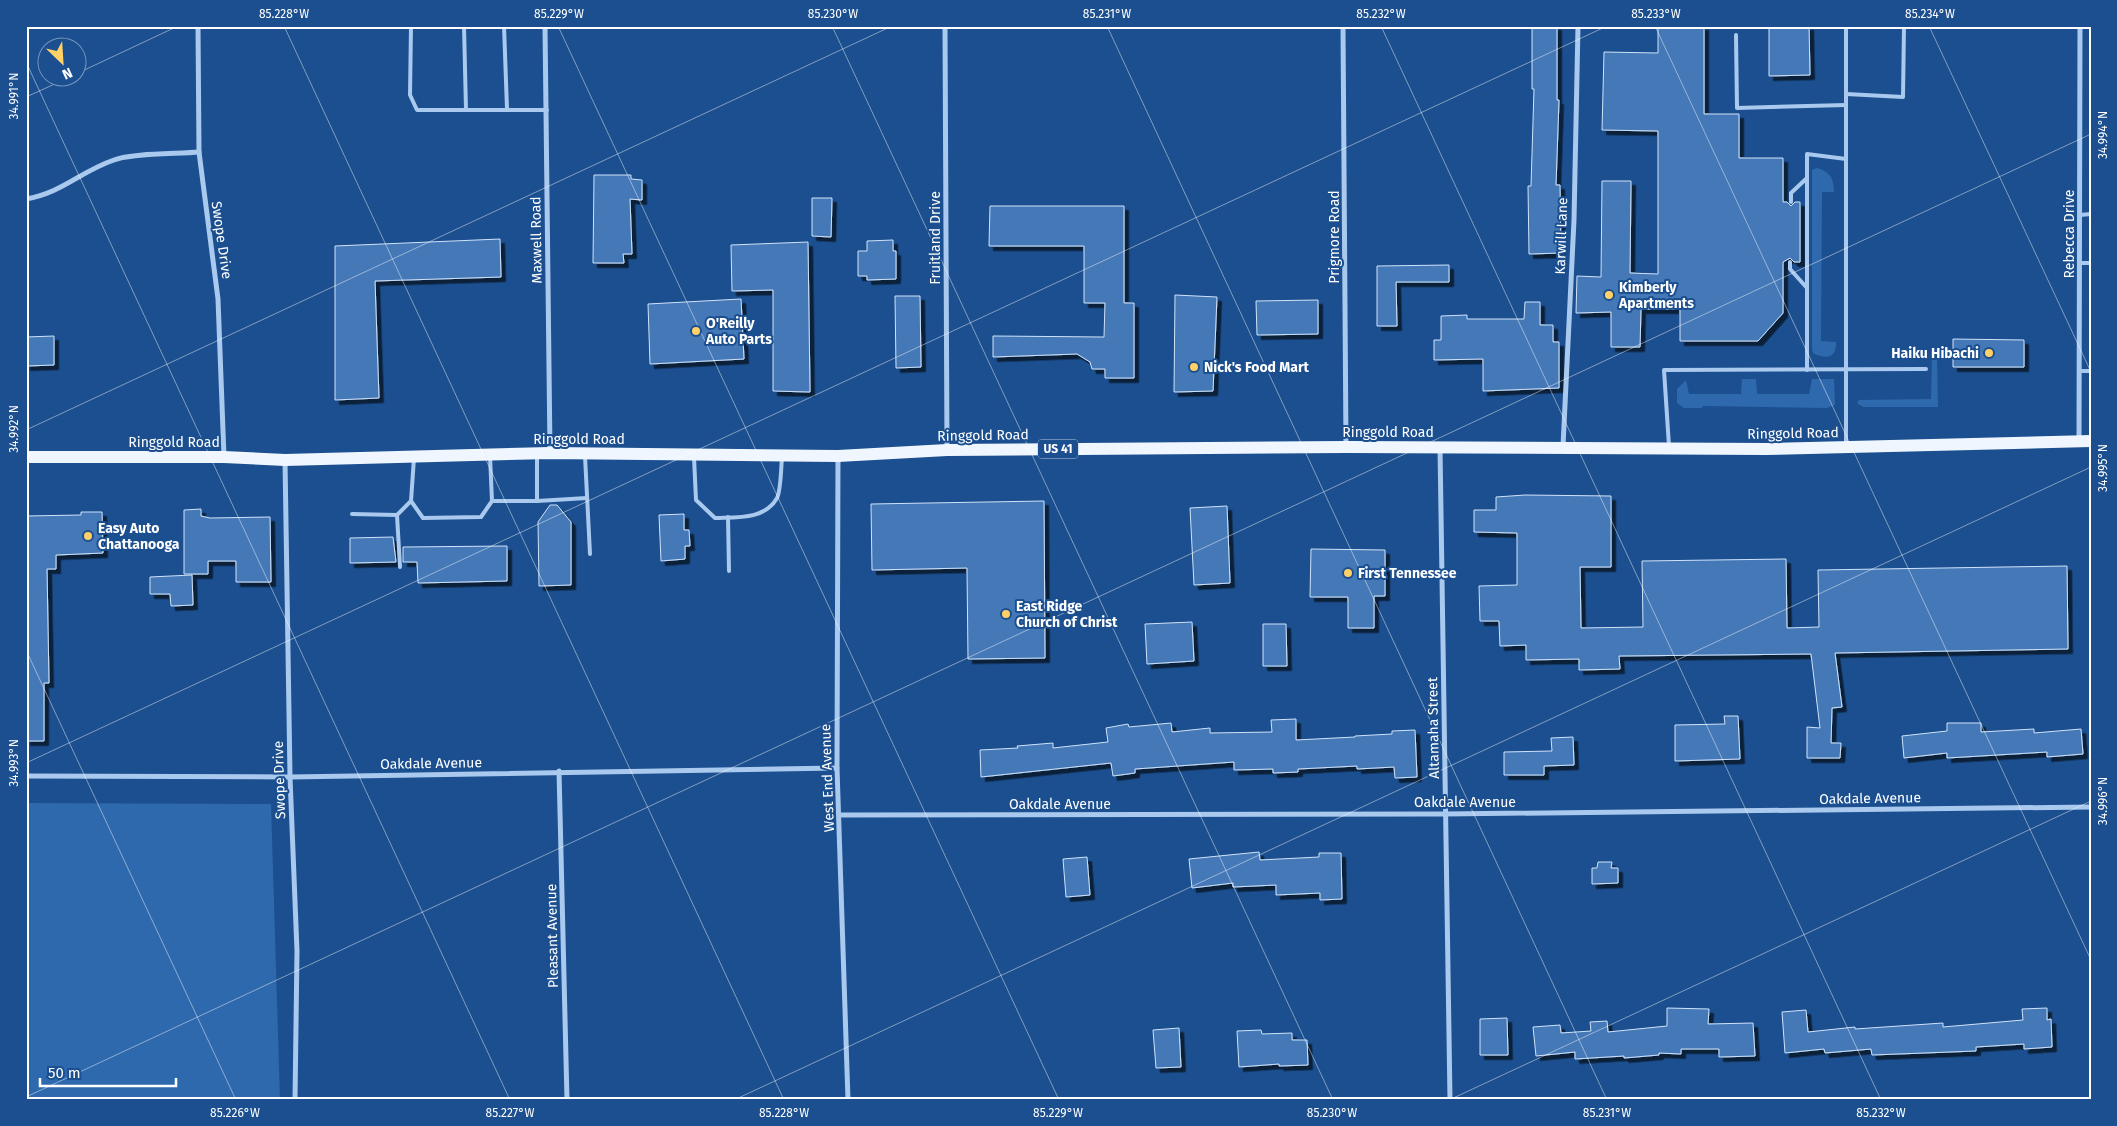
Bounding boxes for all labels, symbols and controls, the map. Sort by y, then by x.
text: 85.228°W [259,7,309,21]
text: 85.229°W [534,7,584,21]
text: 85.230°W [808,7,858,21]
text: 85.231°W [1083,7,1131,21]
text: 85.232°W [1356,7,1406,21]
text: 85.233°W [1631,7,1681,21]
text: 85.234°W [1905,7,1955,21]
north arrow [38,38,88,88]
text: N [59,64,75,83]
text: 34.991°N [7,73,21,119]
text: 34.994°N [2096,111,2110,159]
street label: Prigmore Road [1326,190,1343,284]
street label: Rebecca Drive [2061,190,2078,278]
street label: Fruitland Drive [927,191,944,285]
street label: Maxwell Road [527,196,546,284]
street label: Karwill Lane [1552,197,1571,275]
street label: Swope Drive [208,200,235,280]
place label: Kimberly Apartments [1618,279,1694,312]
marker: Kimberly Apartments [1603,289,1615,301]
place label: O'Reilly Auto Parts [705,315,772,348]
marker: O'Reilly Auto Parts [690,325,702,337]
place label: Haiku Hibachi [1891,345,1979,362]
marker: Haiku Hibachi [1983,347,1995,359]
place label: Nick's Food Mart [1204,359,1310,376]
marker: Nick's Food Mart [1188,361,1200,373]
text: 34.992°N [7,405,21,453]
street label: Ringgold Road [1342,424,1434,441]
street label: Ringgold Road [1747,424,1839,443]
street label: Ringgold Road [937,426,1029,445]
street label: Ringgold Road [533,431,625,448]
street label: Ringgold Road [128,434,220,451]
road number: US 41 [1038,439,1078,458]
text: 34.995°N [2096,444,2110,492]
place label: Easy Auto Chattanooga [98,520,180,553]
marker: Easy Auto Chattanooga [82,530,94,542]
place label: First Tennessee [1358,565,1457,582]
marker: First Tennessee [1342,567,1354,579]
place label: East Ridge Church of Christ [1016,598,1118,631]
marker: East Ridge Church of Christ [1000,608,1012,620]
street label: Altamaha Street [1424,676,1443,779]
street label: West End Avenue [817,723,838,832]
text: 34.993°N [7,739,21,787]
street label: Swope Drive [270,741,289,819]
street label: Oakdale Avenue [380,754,482,773]
text: 34.996°N [2096,777,2110,825]
street label: Oakdale Avenue [1819,789,1921,808]
street label: Oakdale Avenue [1414,794,1516,811]
street label: Oakdale Avenue [1009,796,1111,813]
street label: Pleasant Avenue [543,884,562,988]
scale bar [40,1056,176,1088]
text: 50 m [48,1064,81,1082]
text: 85.226°W [210,1106,260,1120]
text: 85.227°W [486,1106,535,1120]
text: 85.228°W [759,1106,809,1120]
text: 85.229°W [1033,1106,1083,1120]
text: 85.230°W [1307,1106,1357,1120]
text: 85.231°W [1583,1106,1631,1120]
text: 85.232°W [1856,1106,1906,1120]

